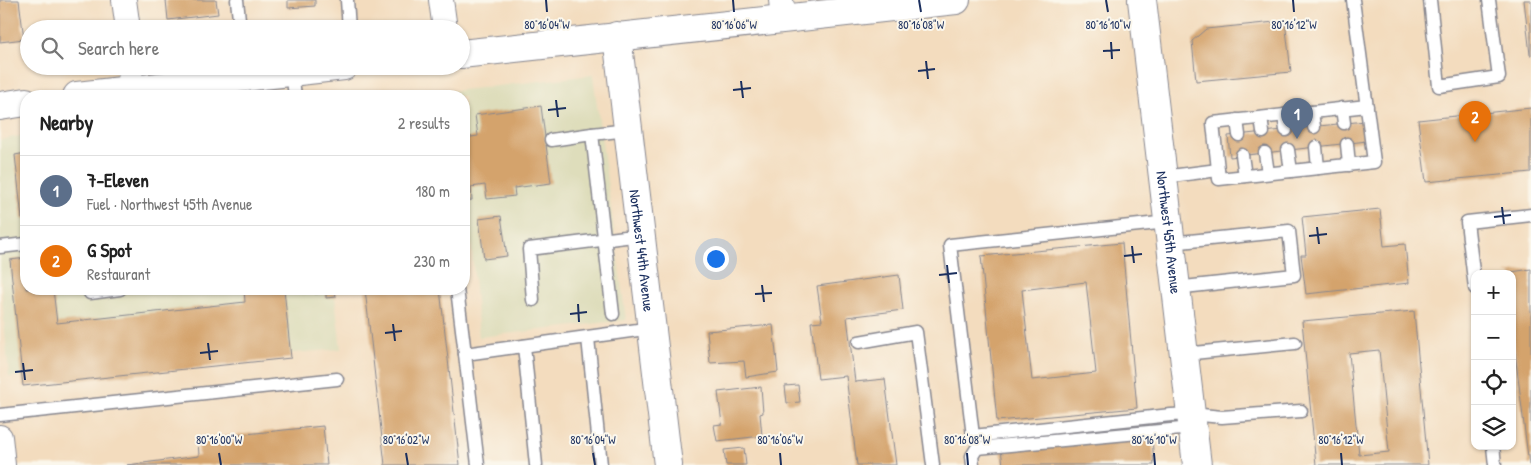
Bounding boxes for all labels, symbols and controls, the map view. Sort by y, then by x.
text: 80°16'04"W [524,16,570,33]
text: 80°16'06"W [711,16,757,33]
text: 80°16'08"W [898,16,945,33]
text: 80°16'10"W [1085,16,1131,33]
text: 80°16'12"W [1271,16,1317,33]
search box [20,20,470,75]
icon: search [38,34,66,62]
text: Search here [78,35,159,61]
pin: 1 [1281,98,1313,139]
pin: 2 [1459,101,1491,142]
text: Nearby [40,108,93,137]
text: 2 results [398,112,450,134]
text: 7-Eleven [87,167,149,193]
street label: Northwest 45th Avenue [1152,170,1187,295]
text: 1 [53,180,59,202]
text: 180 m [416,180,450,202]
street label: Northwest 44th Avenue [625,188,660,313]
text: Fuel · Northwest 45th Avenue [87,193,252,215]
text: G Spot [87,237,132,263]
your location [703,246,729,272]
text: 2 [52,250,60,272]
text: 230 m [414,250,450,272]
text: Restaurant [87,263,150,285]
map controls [1471,270,1516,450]
button: + [1471,270,1516,315]
button: − [1471,315,1516,360]
button: locate [1471,360,1516,405]
button: layers [1471,405,1516,450]
text: 80°16'00"W [196,431,243,448]
text: 80°16'02"W [383,431,430,448]
text: 80°16'04"W [570,431,616,448]
text: 80°16'06"W [757,431,803,448]
text: 80°16'08"W [944,431,991,448]
text: 80°16'10"W [1131,431,1177,448]
text: 80°16'12"W [1318,431,1364,448]

